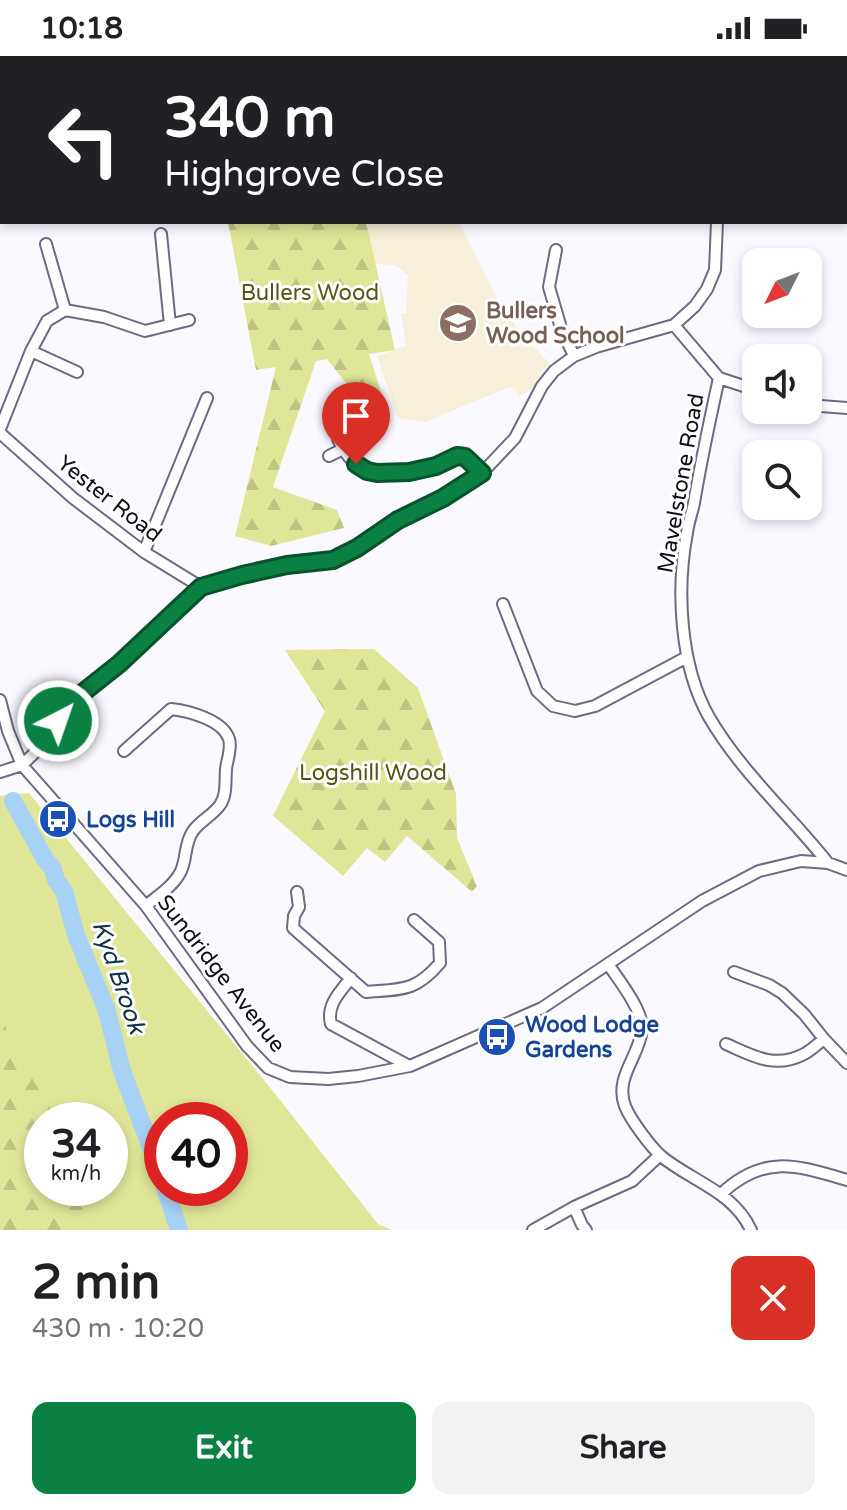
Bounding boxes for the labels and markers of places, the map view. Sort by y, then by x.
place label: Bullers Wood School [486,298,625,349]
school or university icon: Bullers Wood School [437,302,479,344]
pin [322,382,390,464]
bus stop icon: Logs Hill [37,798,79,840]
place label: Logs Hill [86,807,175,833]
place label: Wood Lodge Gardens [525,1012,659,1063]
bus stop icon: Wood Lodge Gardens [476,1016,518,1058]

